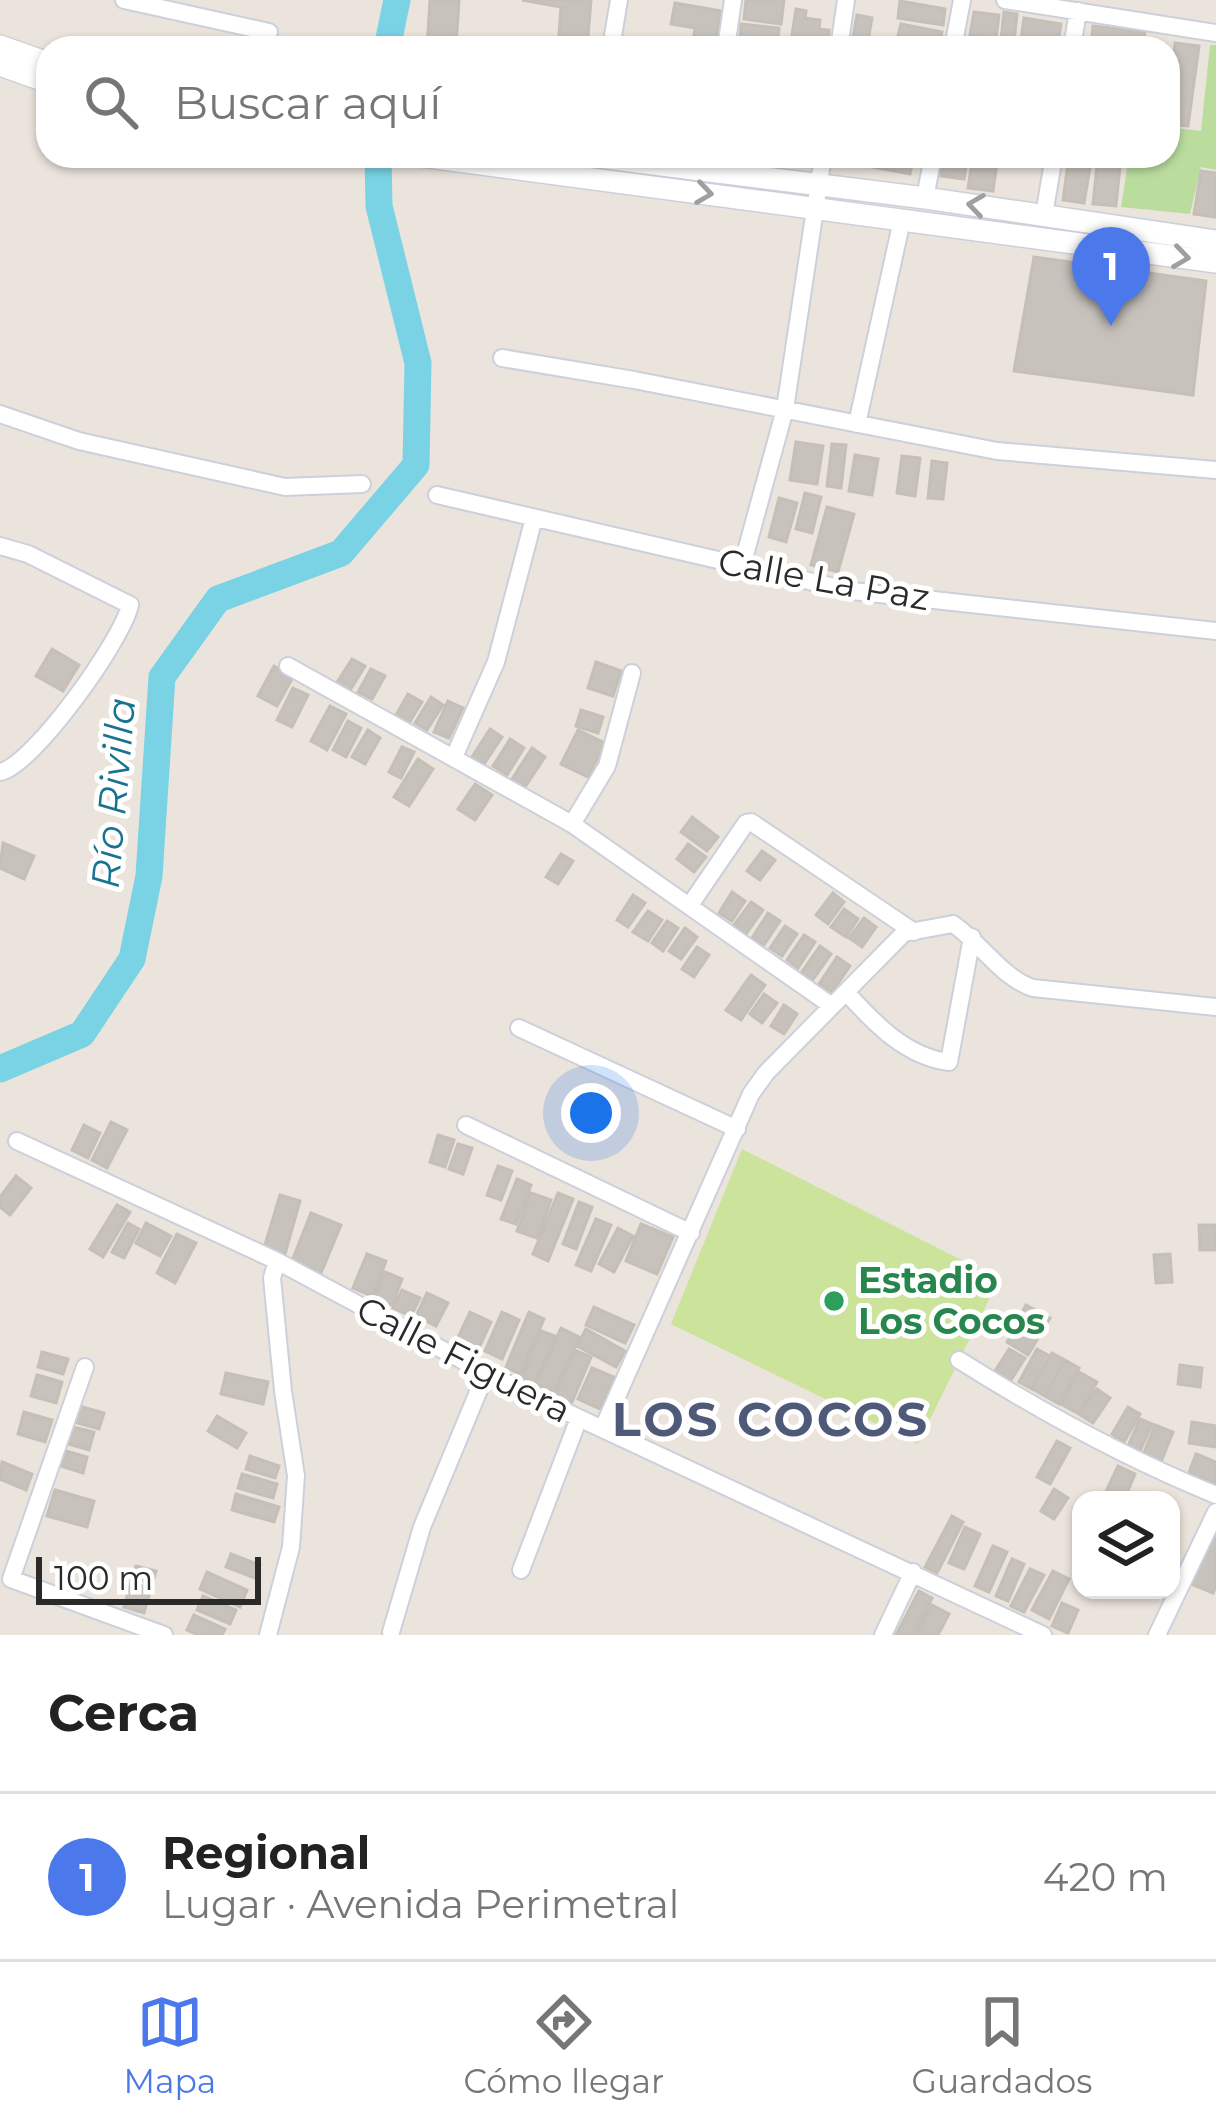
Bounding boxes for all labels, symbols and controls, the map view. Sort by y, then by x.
search box [36,36,1180,168]
icon: search [78,69,144,135]
text: Buscar aquí [174,75,441,130]
one-way arrow [694,179,713,205]
one-way arrow [966,193,985,219]
pin: 1 [1072,227,1150,326]
one-way arrow [1171,243,1191,269]
street label: Calle La Paz [715,539,933,619]
water label: Río Rivilla [81,696,145,890]
your location [561,1083,621,1143]
place label: Estadio Los Cocos [858,1258,1045,1343]
street label: Calle Figuera [350,1286,578,1432]
marker: Estadio Los Cocos [821,1288,847,1314]
district label: LOS COCOS [612,1390,930,1448]
map controls [1072,1491,1180,1599]
button: layers [1072,1491,1180,1599]
scale bar [36,1551,261,1604]
text: 100 m [54,1558,153,1598]
text: Cerca [48,1682,199,1744]
text: Regional [162,1825,370,1880]
text: 1 [79,1853,95,1901]
text: 420 m [1043,1853,1168,1901]
text: Lugar · Avenida Perimetral [162,1880,679,1928]
tab: Mapa [124,1989,216,2101]
tab: Cómo llegar [464,1989,664,2101]
tab: Guardados [911,1989,1092,2101]

